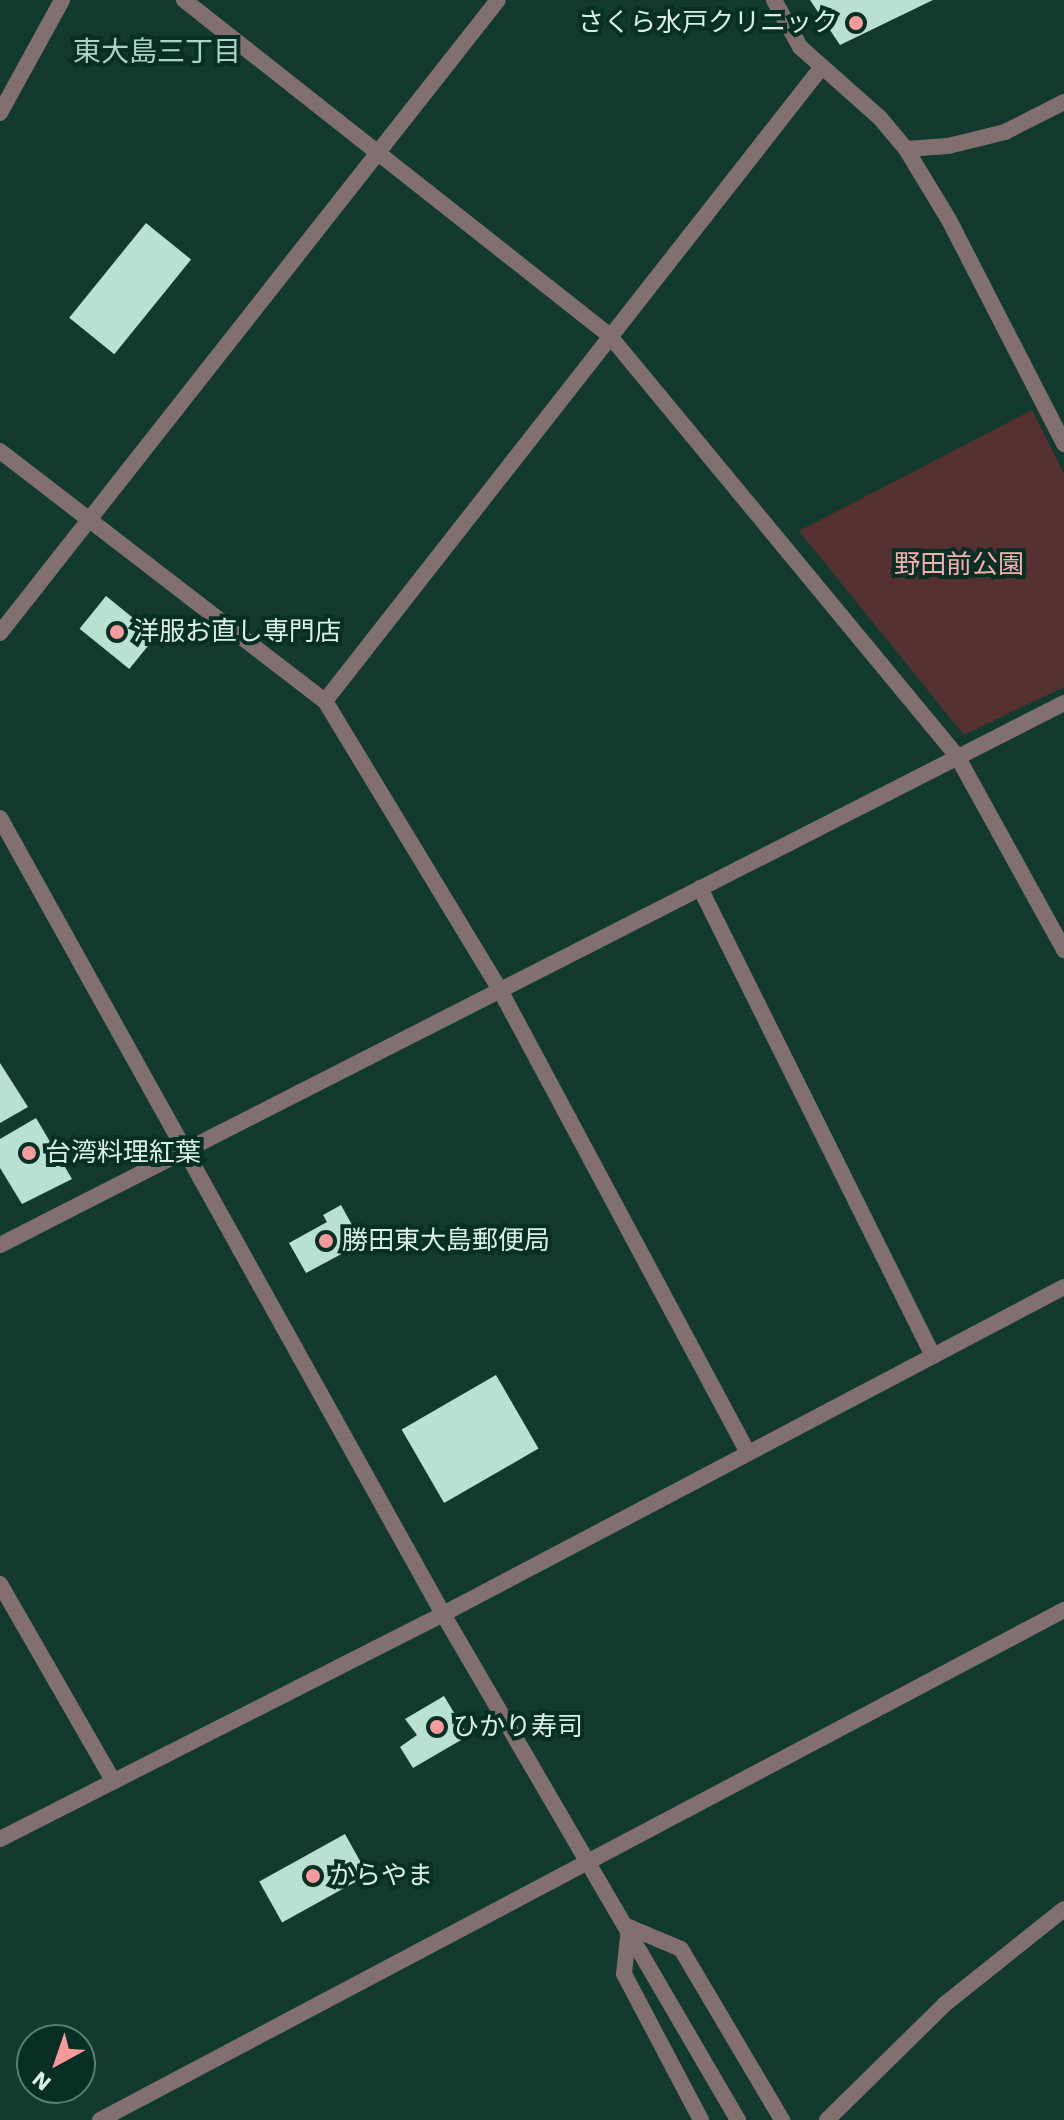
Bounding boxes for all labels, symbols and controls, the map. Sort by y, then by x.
place label: さくら水戸クリニック [578,7,838,39]
marker: さくら水戸クリニック [845,12,867,34]
district label: 東大島三丁目 [73,35,241,69]
park label: 野田前公園 [894,549,1024,581]
place label: 洋服お直し専門店 [133,616,341,648]
marker: 洋服お直し専門店 [108,623,126,641]
place label: 台湾料理紅葉 [45,1137,201,1169]
marker: 台湾料理紅葉 [20,1144,38,1162]
place label: 勝田東大島郵便局 [342,1225,550,1257]
marker: 勝田東大島郵便局 [317,1232,335,1250]
place label: ひかり寿司 [453,1711,583,1743]
marker: ひかり寿司 [428,1718,446,1736]
place label: からやま [329,1860,433,1892]
marker: からやま [304,1867,322,1885]
north arrow [16,2024,96,2104]
text: N [27,2066,56,2096]

